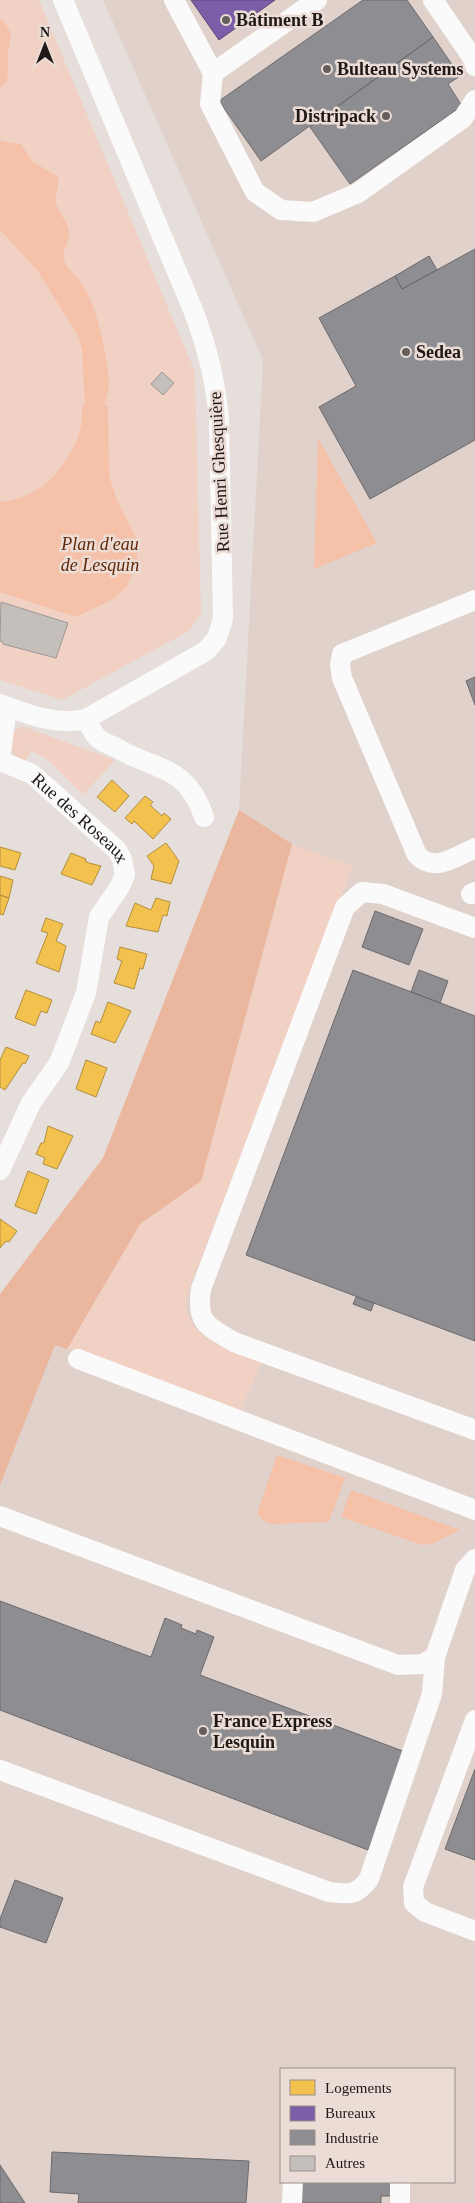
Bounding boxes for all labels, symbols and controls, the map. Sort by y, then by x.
place label: Bâtiment B [236,10,324,30]
marker: Bâtiment B [220,14,232,26]
north arrow [20,20,70,70]
text: N [40,25,50,40]
place label: Bulteau Systems [337,59,464,79]
marker: Bulteau Systems [321,63,333,75]
place label: Distripack [295,106,376,126]
marker: Distripack [380,110,392,122]
place label: Sedea [416,342,461,362]
marker: Sedea [400,346,412,358]
street label: Rue Henri Ghesquière [205,391,233,553]
park label: Plan d'eau de Lesquin [60,534,139,575]
street label: Rue des Roseaux [28,769,132,867]
place label: France Express Lesquin [213,1711,332,1752]
marker: France Express Lesquin [197,1725,209,1737]
legend [280,2068,455,2183]
text: Logements [325,2080,392,2096]
text: Bureaux [325,2105,376,2121]
text: Industrie [325,2130,379,2146]
text: Autres [325,2155,365,2171]

